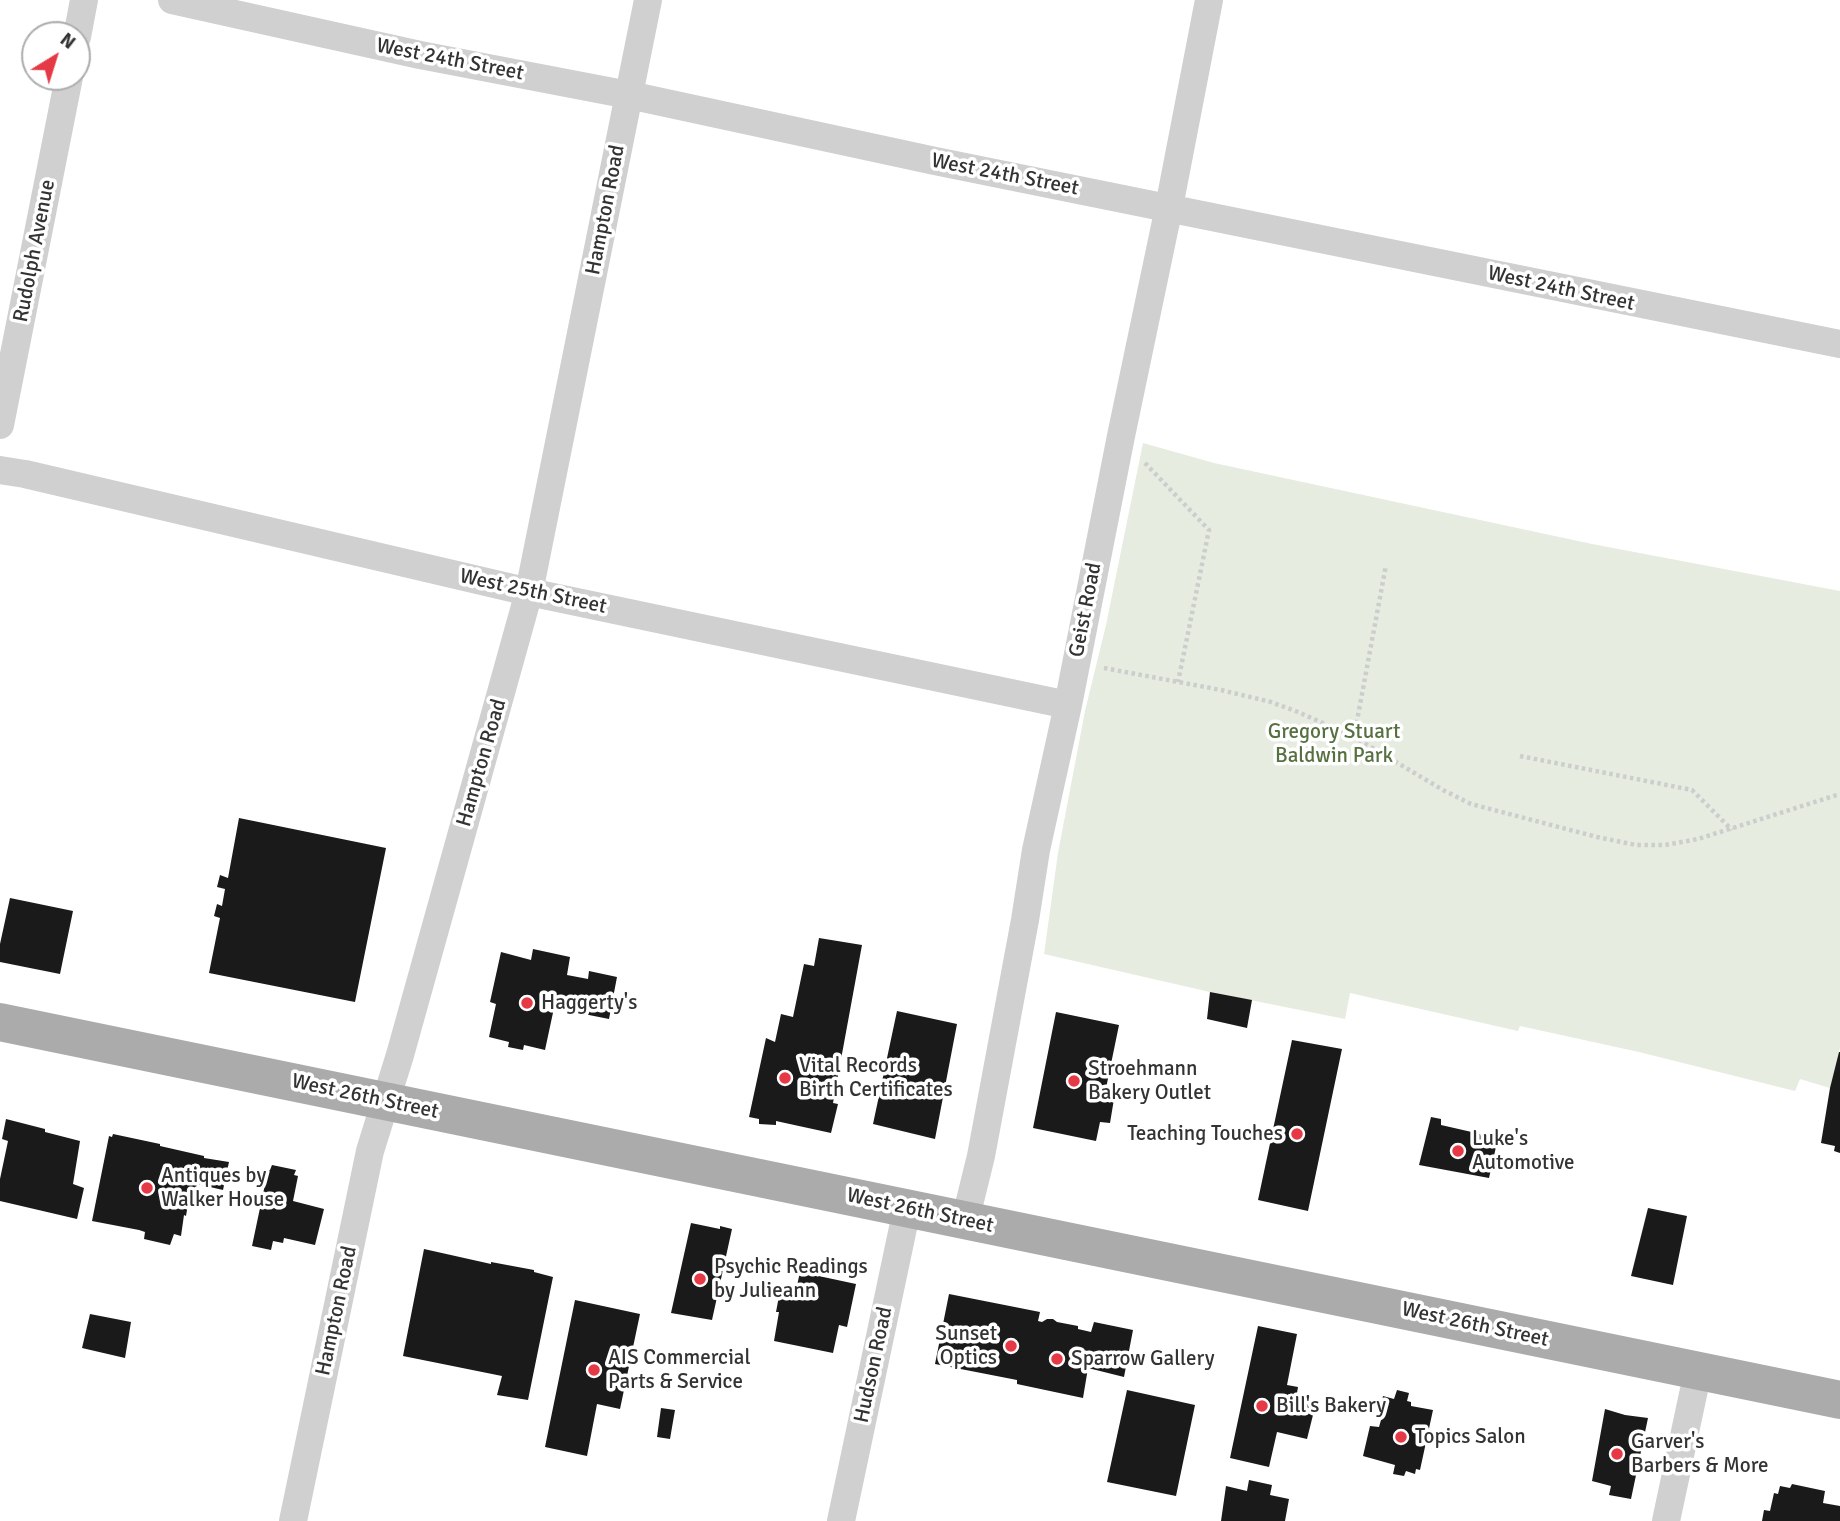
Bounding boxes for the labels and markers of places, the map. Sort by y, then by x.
place label: Haggerty's [541,990,637,1016]
marker: Haggerty's [519,995,535,1011]
place label: Vital Records Birth Certificates [799,1053,953,1103]
place label: Stroehmann Bakery Outlet [1088,1056,1211,1106]
marker: Vital Records Birth Certificates [777,1070,793,1086]
marker: Stroehmann Bakery Outlet [1066,1073,1082,1089]
place label: Teaching Touches [1127,1121,1283,1147]
marker: Teaching Touches [1289,1126,1305,1142]
place label: Luke's Automotive [1472,1126,1574,1176]
marker: Luke's Automotive [1450,1143,1466,1159]
place label: Antiques by Walker House [161,1163,284,1213]
marker: Antiques by Walker House [139,1180,155,1196]
place label: Psychic Readings by Julieann [714,1254,868,1304]
marker: Psychic Readings by Julieann [692,1271,708,1287]
place label: Sunset Optics [935,1321,997,1371]
marker: Sunset Optics [1003,1338,1019,1354]
place label: AIS Commercial Parts & Service [608,1345,751,1395]
place label: Sparrow Gallery [1071,1346,1215,1372]
marker: Sparrow Gallery [1049,1351,1065,1367]
marker: AIS Commercial Parts & Service [586,1362,602,1378]
place label: Bill's Bakery [1276,1393,1386,1419]
marker: Bill's Bakery [1254,1398,1270,1414]
place label: Topics Salon [1415,1424,1526,1450]
marker: Topics Salon [1393,1429,1409,1445]
place label: Garver's Barbers & More [1631,1429,1769,1479]
marker: Garver's Barbers & More [1609,1446,1625,1462]

